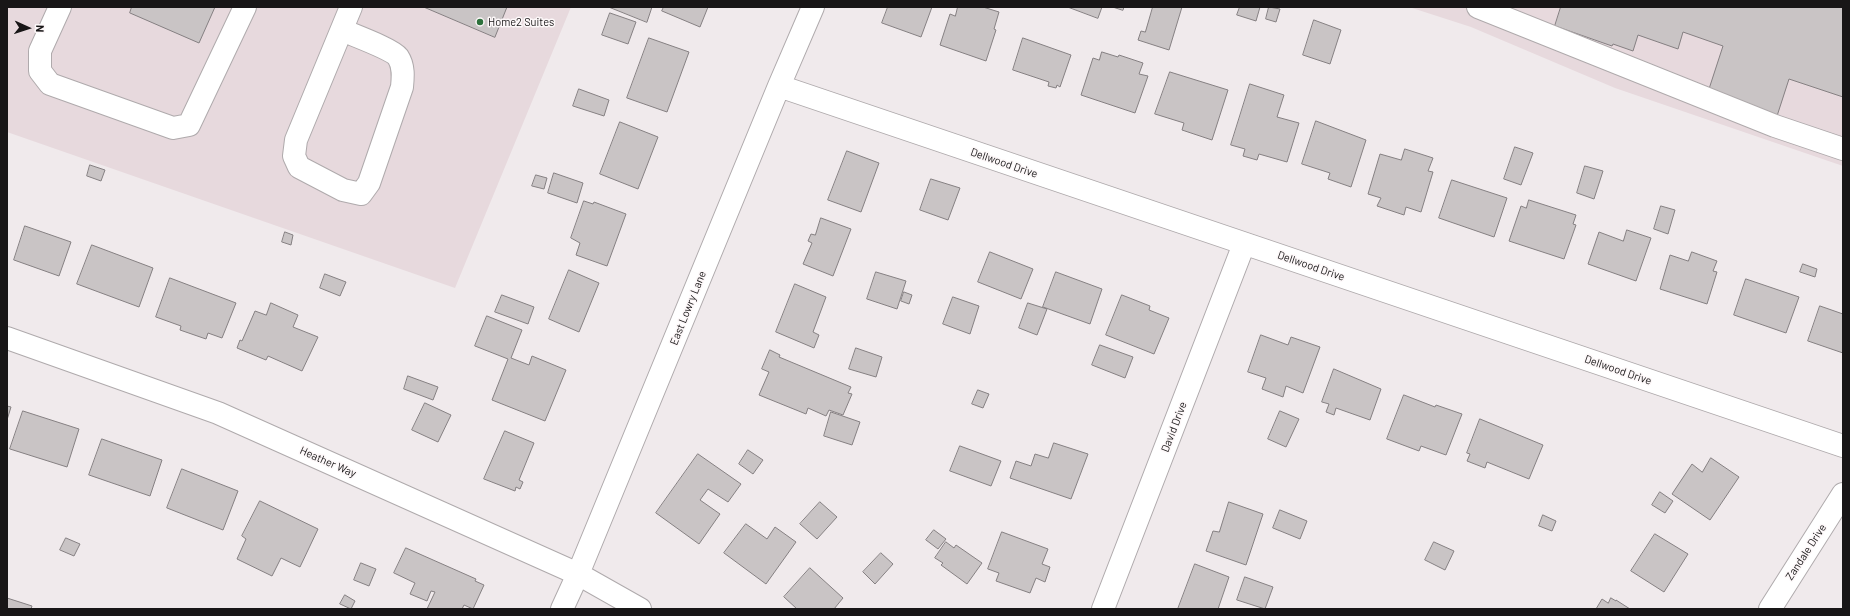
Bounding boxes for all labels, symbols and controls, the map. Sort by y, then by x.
north arrow [8,8,48,48]
place label: Home2 Suites [488,15,554,29]
marker: Home2 Suites [475,17,485,27]
text: N [34,25,47,33]
street label: Dellwood Drive [969,145,1039,181]
street label: Dellwood Drive [1276,248,1346,284]
street label: East Lowry Lane [667,269,709,347]
street label: Dellwood Drive [1583,352,1653,388]
street label: David Drive [1158,400,1190,454]
street label: Heather Way [298,444,358,480]
street label: Zandale Drive [1783,521,1829,583]

